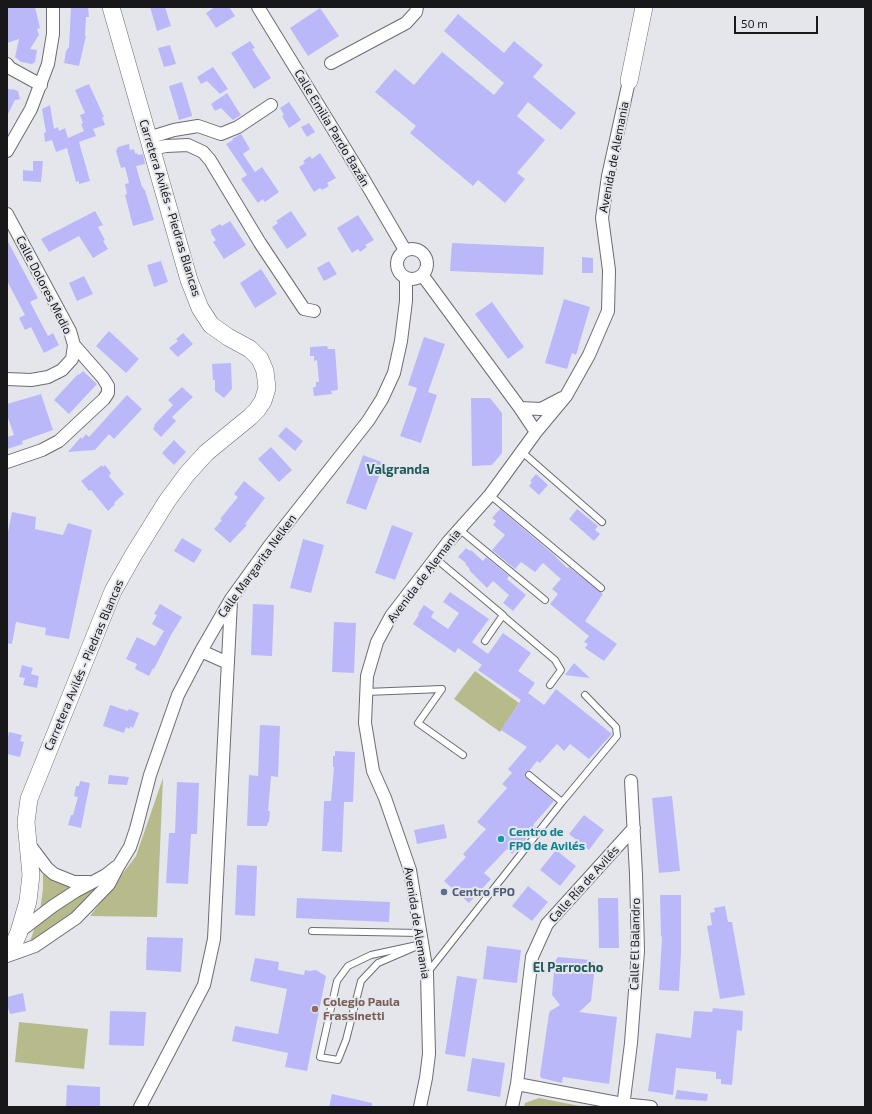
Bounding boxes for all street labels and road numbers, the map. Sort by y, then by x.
street label: Calle Emilia Pardo Bazán [291,67,373,189]
street label: Avenida de Alemania [596,100,632,214]
street label: Carretera Avilés - Piedras Blancas [136,118,204,298]
street label: Calle Dolores Medio [13,233,75,337]
street label: Calle Margarita Nelken [215,512,299,620]
street label: Avenida de Alemania [384,526,464,626]
street label: Carretera Avilés - Piedras Blancas [41,577,127,753]
street label: Calle Ría de Avilés [546,843,622,925]
street label: Avenida de Alemania [401,866,433,980]
street label: Calle El Balandro [627,898,643,990]

